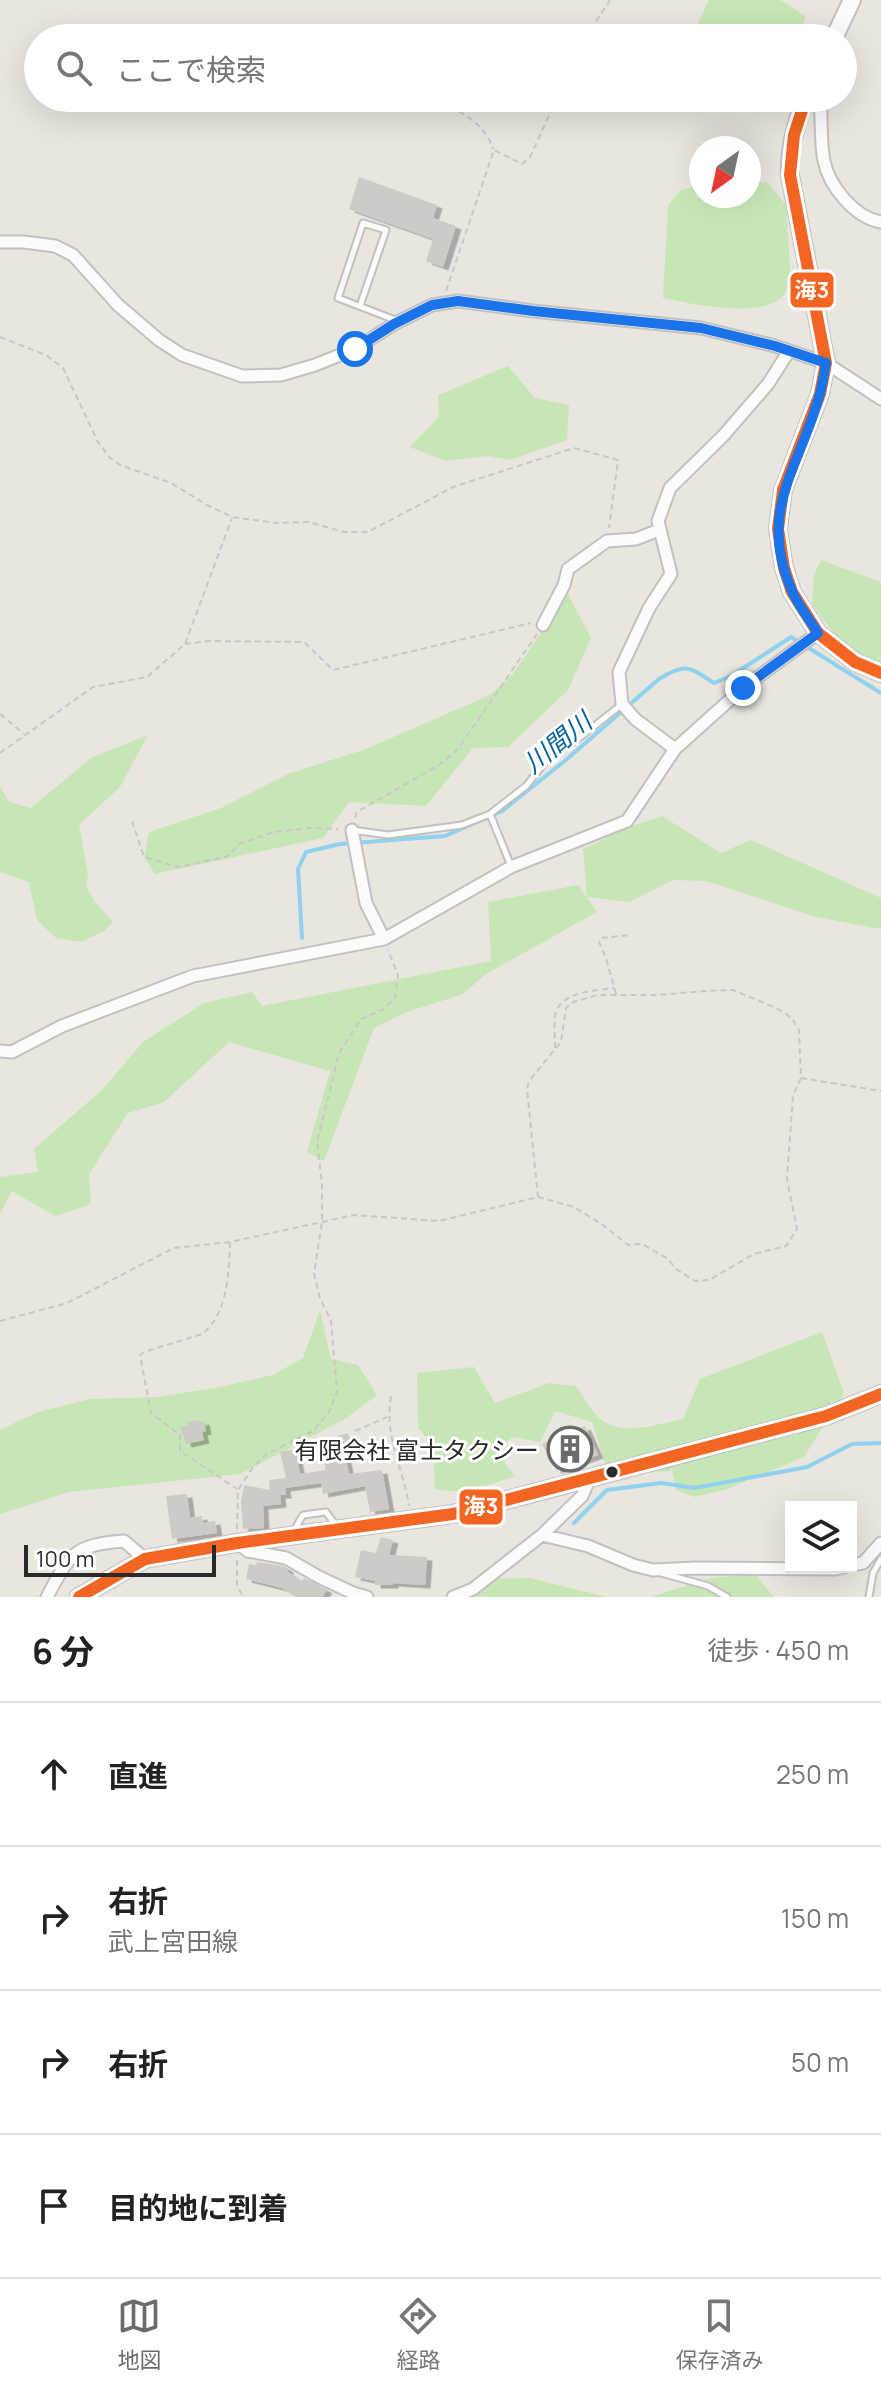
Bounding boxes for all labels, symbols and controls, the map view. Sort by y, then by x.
search box [24,24,857,112]
icon: search [52,46,96,90]
text: ここで検索 [116,49,266,90]
north arrow [689,136,761,208]
line badge: 海3 [789,271,835,309]
text: 海3 [795,275,829,305]
route start [337,331,373,367]
route end [725,670,761,706]
water label: 川間川 [515,702,601,781]
building icon: 有限会社 富士タクシー [546,1425,594,1473]
place label: 有限会社 富士タクシー [294,1433,539,1466]
unlabelled marker [604,1464,620,1480]
line badge: 海3 [458,1488,504,1526]
text: 海3 [464,1491,498,1521]
map controls [785,1501,857,1573]
button: layers [785,1501,857,1573]
scale bar [24,1541,216,1577]
text: 100 m [36,1544,94,1574]
text: 6 分 [32,1628,94,1674]
text: 徒歩 · 450 m [707,1632,849,1668]
icon: ahead [32,1752,76,1796]
text: 直進 [108,1755,168,1796]
text: 250 m [776,1756,849,1792]
text: 右折 [108,1880,168,1921]
icon: right [32,1896,76,1940]
text: 150 m [781,1900,849,1936]
text: 武上宮田線 [108,1923,238,1959]
icon: right [32,2040,76,2084]
text: 右折 [108,2043,168,2084]
text: 50 m [791,2044,849,2080]
icon: arrive [32,2184,76,2228]
text: 目的地に到着 [108,2187,288,2228]
tab: 地図 [117,2294,162,2375]
tab: 経路 [396,2294,441,2375]
tab: 保存済み [675,2294,764,2375]

